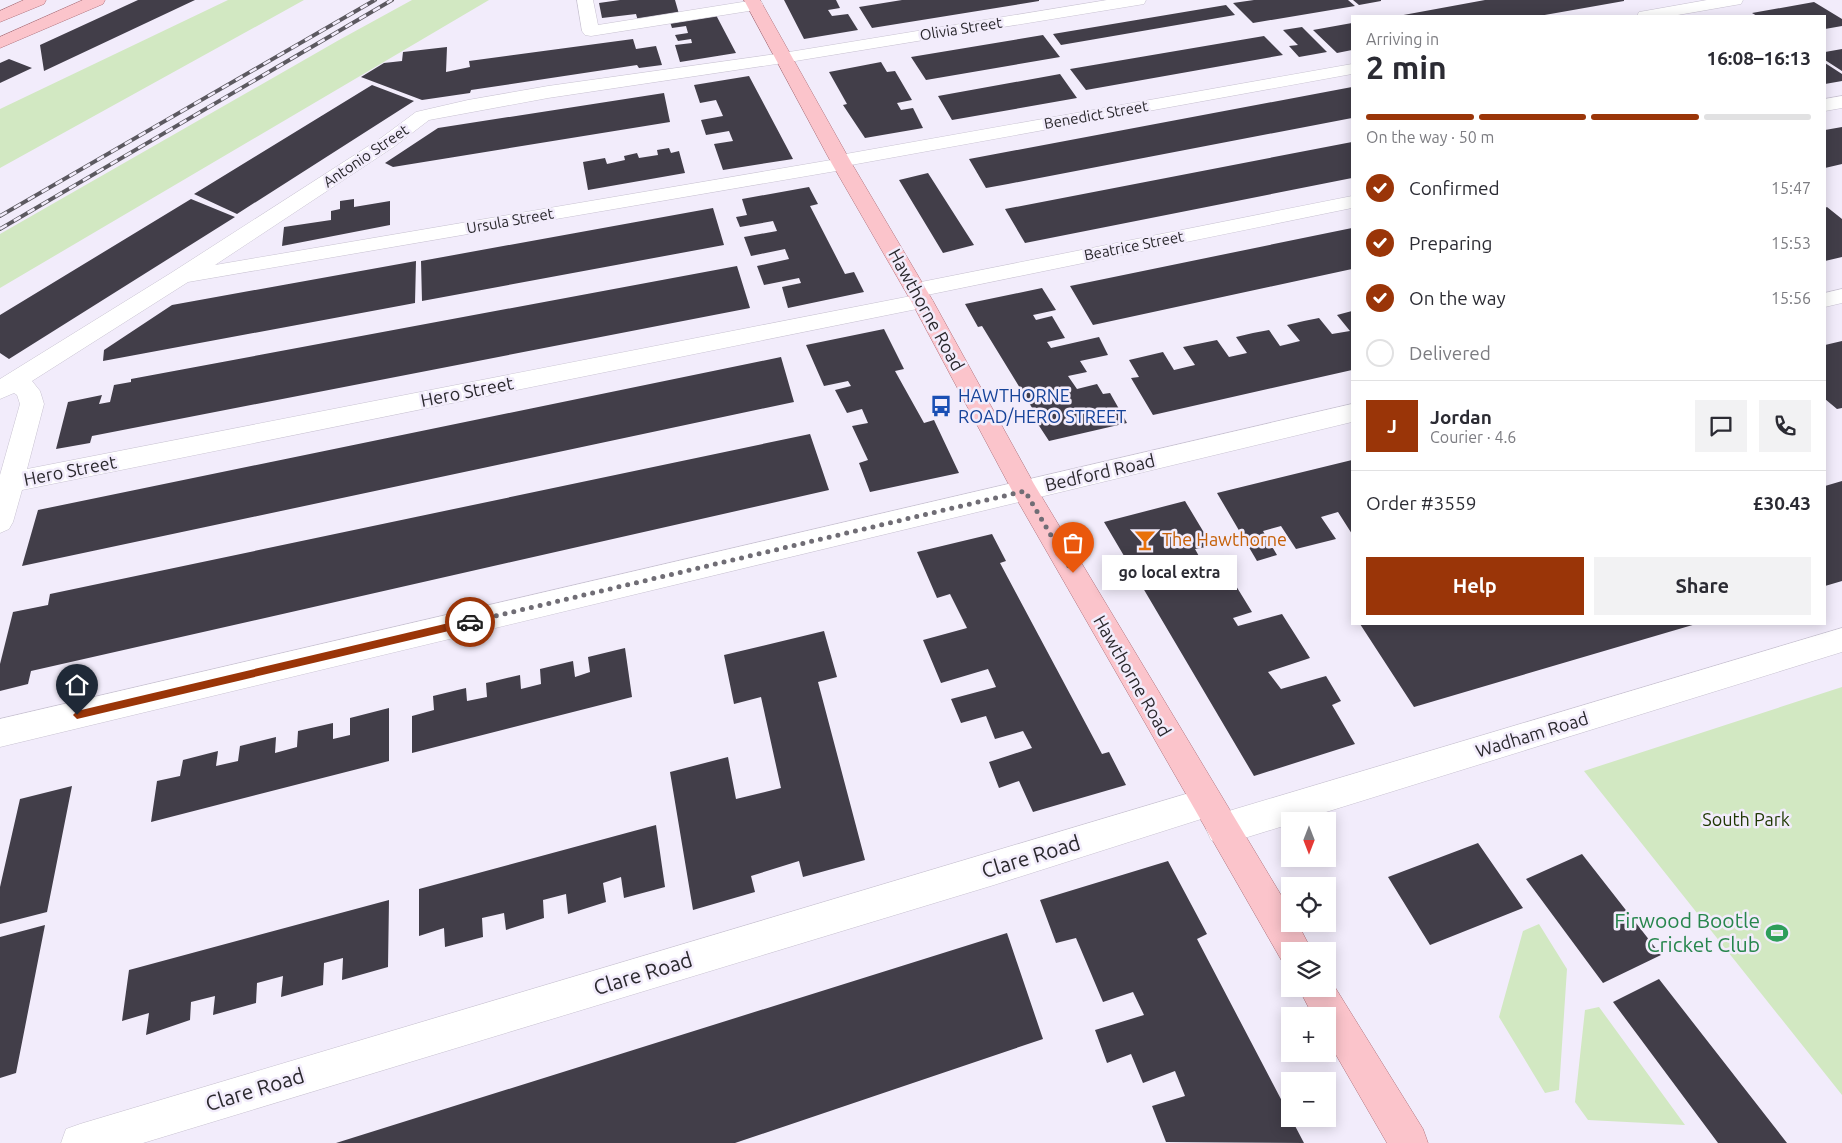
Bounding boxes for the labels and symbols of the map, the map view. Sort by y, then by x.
street label: Olivia Street [919,14,1003,43]
street label: Benedict Street [1043,97,1149,132]
street label: Antonio Street [320,121,412,190]
street label: Ursula Street [465,204,555,237]
street label: Beatrice Street [1083,227,1185,264]
street label: Hawthorne Road [885,245,969,374]
street label: Hero Street [419,372,515,410]
place label: HAWTHORNE ROAD/HERO STREET [958,385,1126,426]
bus stop icon: HAWTHORNE ROAD/HERO STREET [928,393,954,419]
street label: Bedford Road [1043,450,1157,494]
street label: Hero Street [22,451,118,489]
pin [1052,522,1094,573]
bar icon: The Hawthorne [1132,527,1158,553]
place label: The Hawthorne [1162,529,1287,549]
callout: go local extra [1103,556,1238,590]
courier [445,597,495,647]
street label: Hawthorne Road [1090,611,1176,740]
pin [56,664,98,715]
street label: Wadham Road [1473,707,1590,761]
park label: South Park [1702,809,1790,829]
north arrow [1281,812,1336,868]
street label: Clare Road [978,830,1083,882]
place label: Firwood Bootle Cricket Club [1614,908,1760,956]
sports icon: Firwood Bootle Cricket Club [1764,920,1790,946]
street label: Clare Road [590,947,695,999]
street label: Clare Road [202,1063,307,1115]

